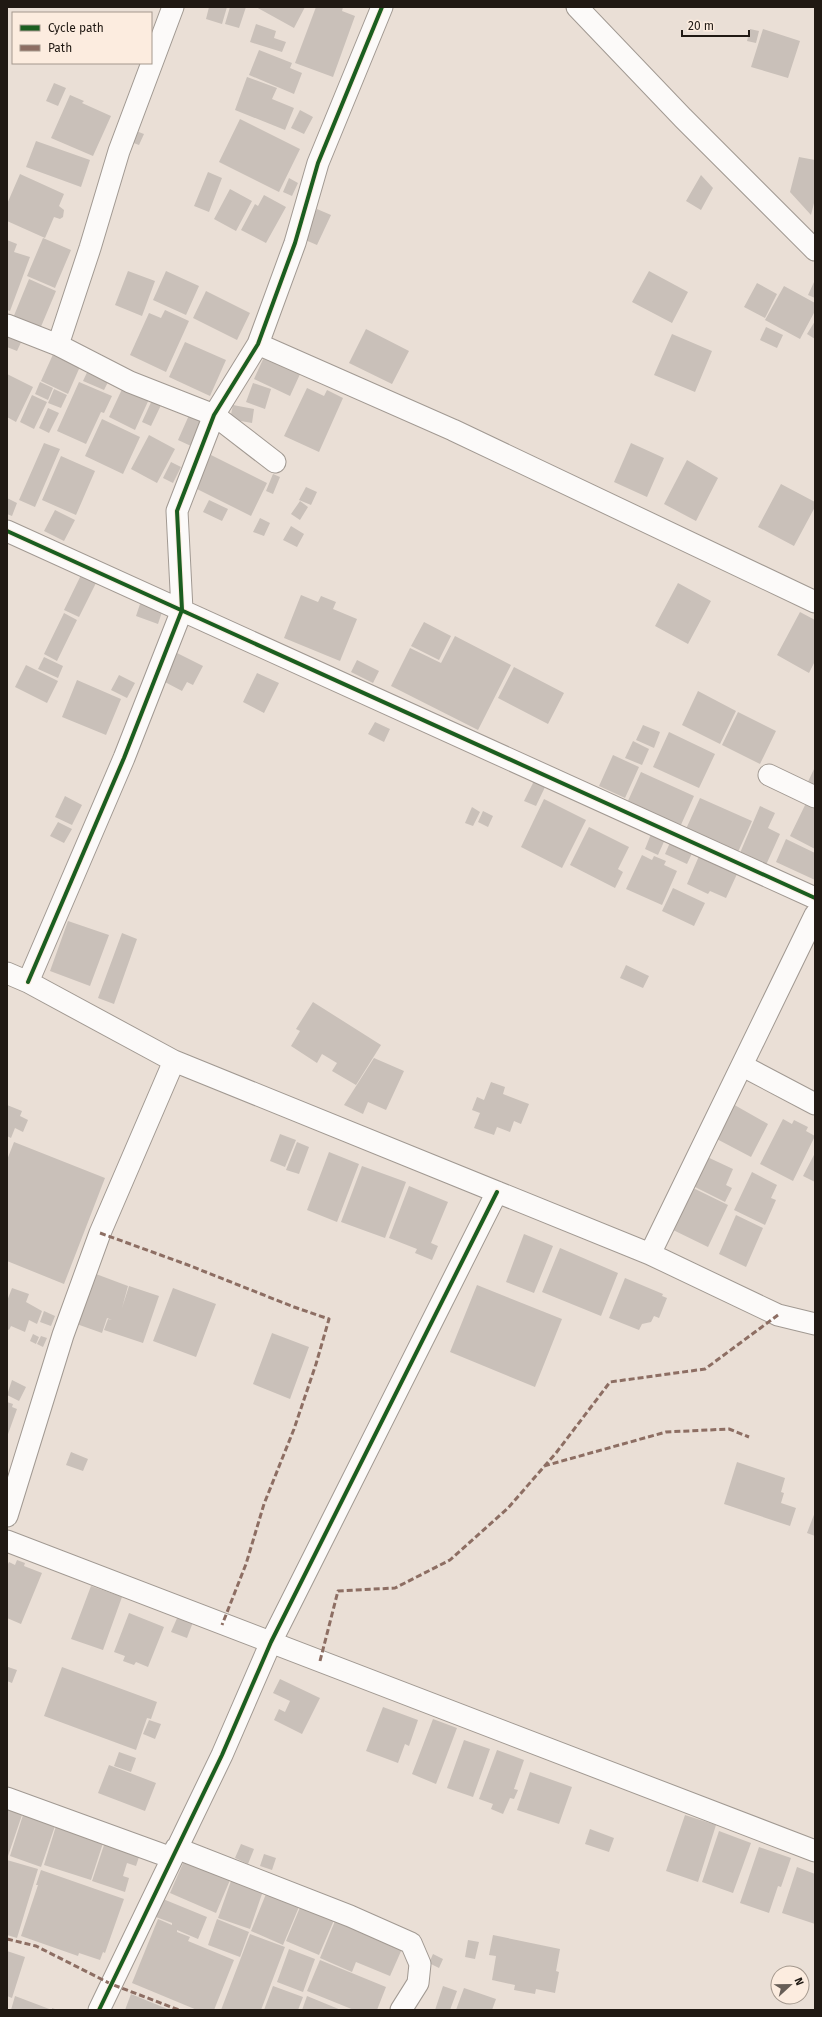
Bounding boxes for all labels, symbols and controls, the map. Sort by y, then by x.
legend [12,12,152,64]
scale bar [682,12,749,38]
text: 20 m [688,19,714,33]
text: Cycle path [48,21,104,35]
text: Path [48,41,72,55]
north arrow [770,1965,810,2005]
text: N [791,1976,806,1987]

